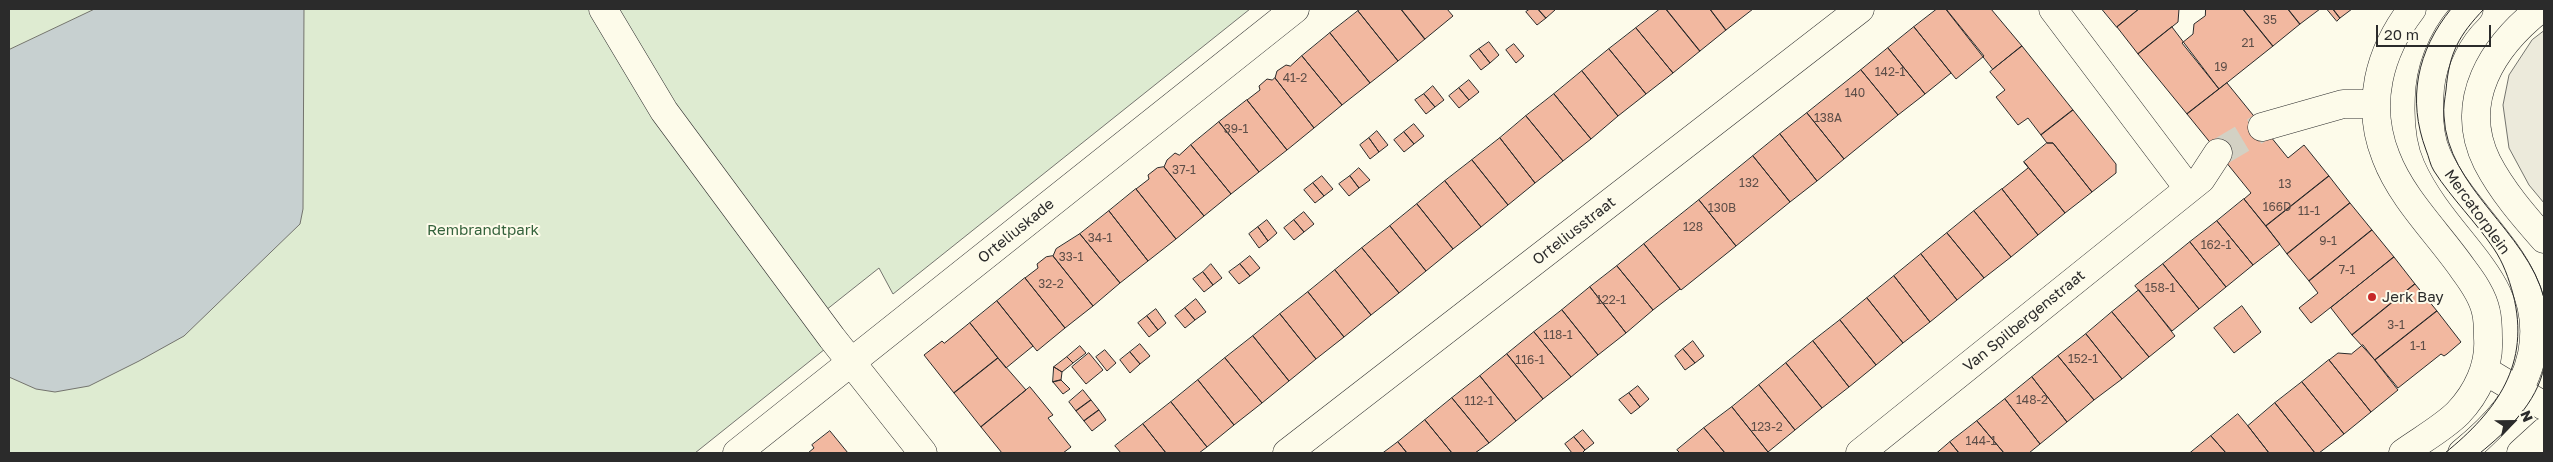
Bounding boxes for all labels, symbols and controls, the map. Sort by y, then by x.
house number: 35 [2263,13,2277,27]
scale bar [2378,15,2493,47]
text: 20 m [2384,25,2419,43]
house number: 21 [2242,36,2254,50]
house number: 19 [2214,60,2228,74]
house number: 142-1 [1875,65,1905,79]
house number: 41-2 [1283,71,1307,85]
house number: 140 [1845,86,1865,100]
house number: 138A [1814,111,1842,125]
house number: 39-1 [1224,122,1248,136]
house number: 37-1 [1172,163,1196,177]
street label: Mercatorplein [2440,166,2514,258]
house number: 132 [1739,176,1759,190]
house number: 13 [2279,177,2291,191]
street label: Orteliusstraat [1529,193,1619,269]
street label: Orteliuskade [974,195,1058,267]
house number: 166D [2263,200,2291,214]
house number: 130B [1708,201,1736,215]
house number: 11-1 [2298,204,2320,218]
house number: 128 [1683,220,1703,234]
park label: Rembrandtpark [427,221,539,239]
house number: 34-1 [1088,231,1112,245]
house number: 9-1 [2319,234,2337,248]
house number: 162-1 [2201,238,2231,252]
house number: 33-1 [1059,250,1083,264]
house number: 7-1 [2339,263,2355,277]
street label: Van Spilbergenstraat [1959,266,2089,376]
house number: 32-2 [1038,277,1064,291]
house number: 158-1 [2145,281,2175,295]
place label: Jerk Bay [2382,288,2444,306]
marker: Jerk Bay [2366,291,2378,303]
house number: 122-1 [1596,293,1626,307]
house number: 3-1 [2387,318,2405,332]
house number: 118-1 [1543,328,1573,342]
house number: 1-1 [2410,339,2426,353]
house number: 152-1 [2068,352,2098,366]
house number: 116-1 [1515,353,1545,367]
house number: 148-2 [2016,393,2048,407]
house number: 112-1 [1465,394,1493,408]
north arrow [2488,397,2538,447]
text: N [2517,408,2537,424]
house number: 123-2 [1751,420,1783,434]
house number: 144-1 [1966,434,1996,448]

